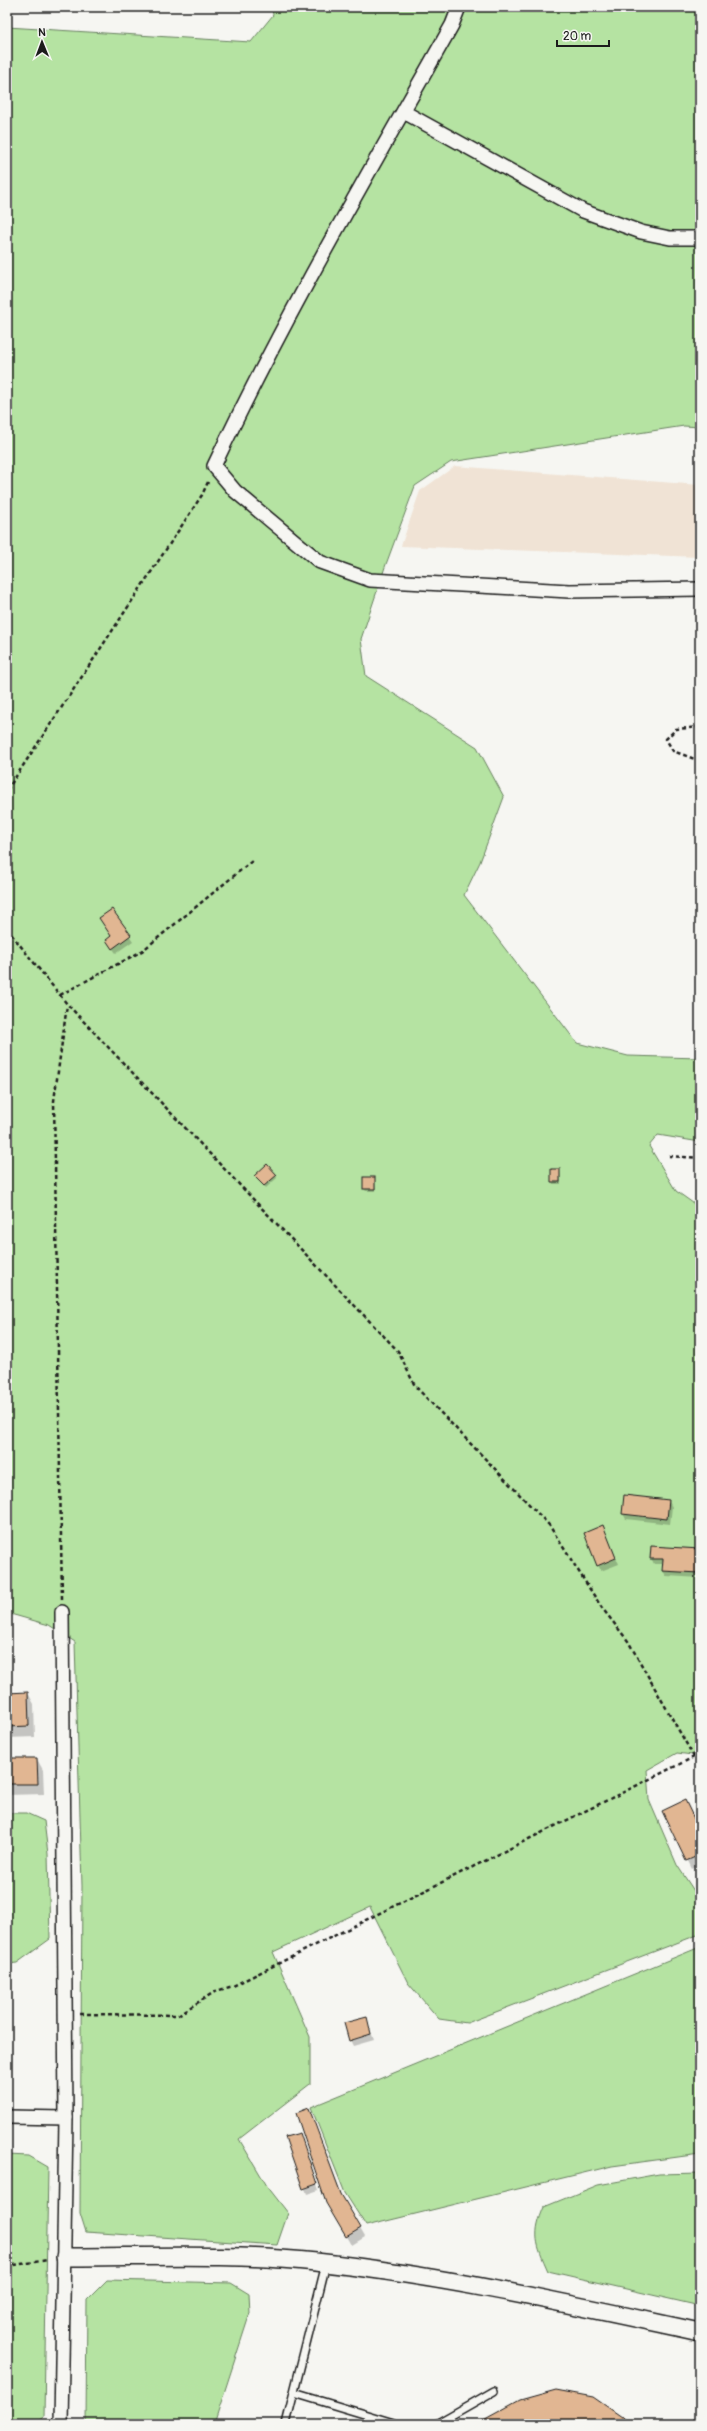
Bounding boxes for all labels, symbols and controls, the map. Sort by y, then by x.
north arrow [22,22,62,62]
scale bar [557,22,609,48]
text: N [38,26,46,39]
text: 20 m [563,29,592,44]

